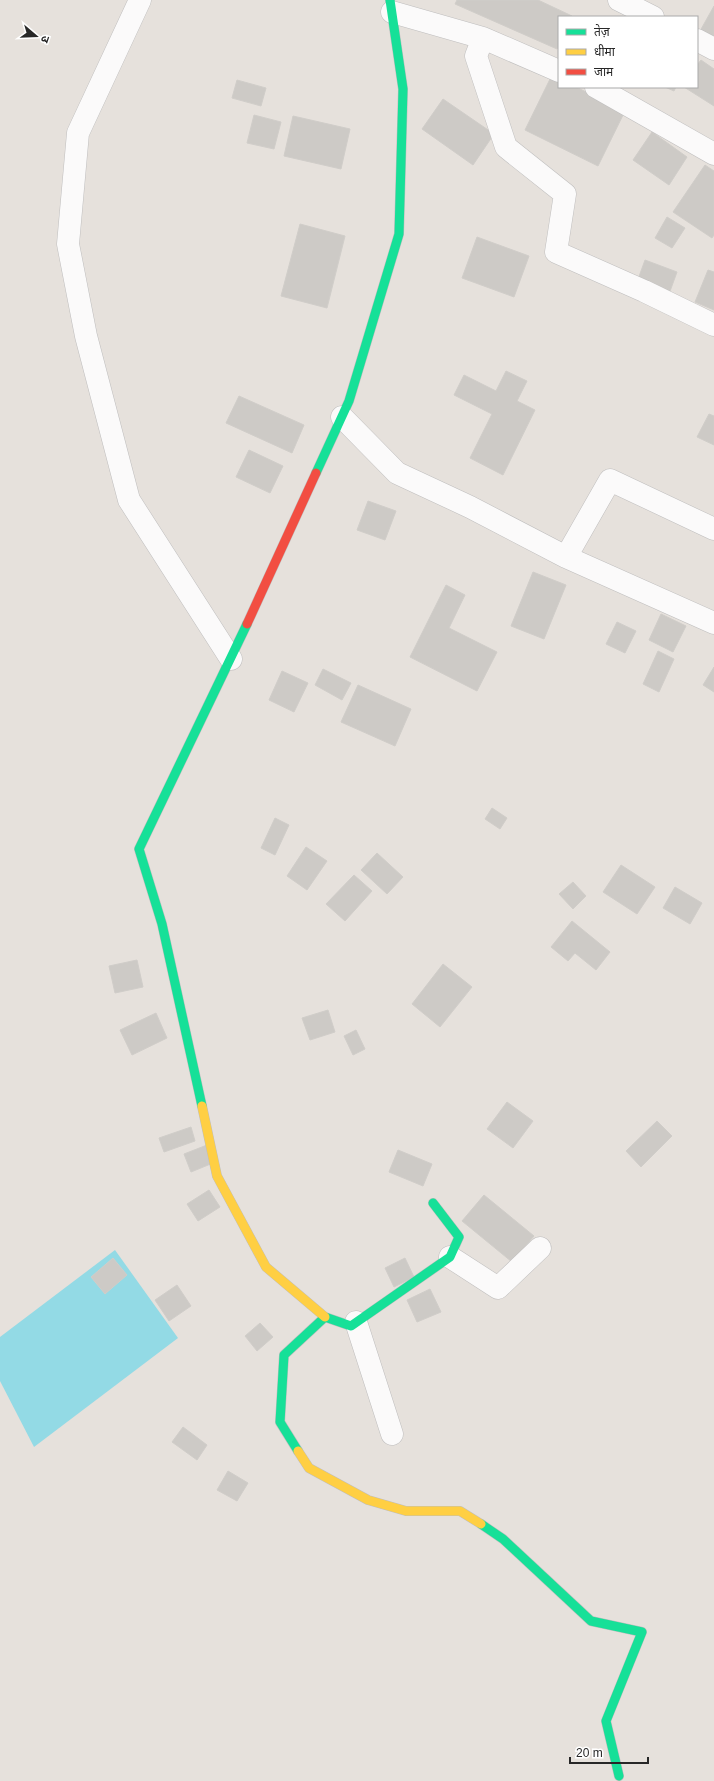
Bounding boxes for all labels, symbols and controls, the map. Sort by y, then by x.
north arrow [16,16,56,56]
legend [558,16,698,88]
text: तेज़ [594,24,611,39]
text: उ [39,34,52,45]
text: धीमा [594,44,616,59]
text: जाम [594,65,614,79]
scale bar [570,1739,648,1765]
text: 20 m [576,1746,603,1760]

